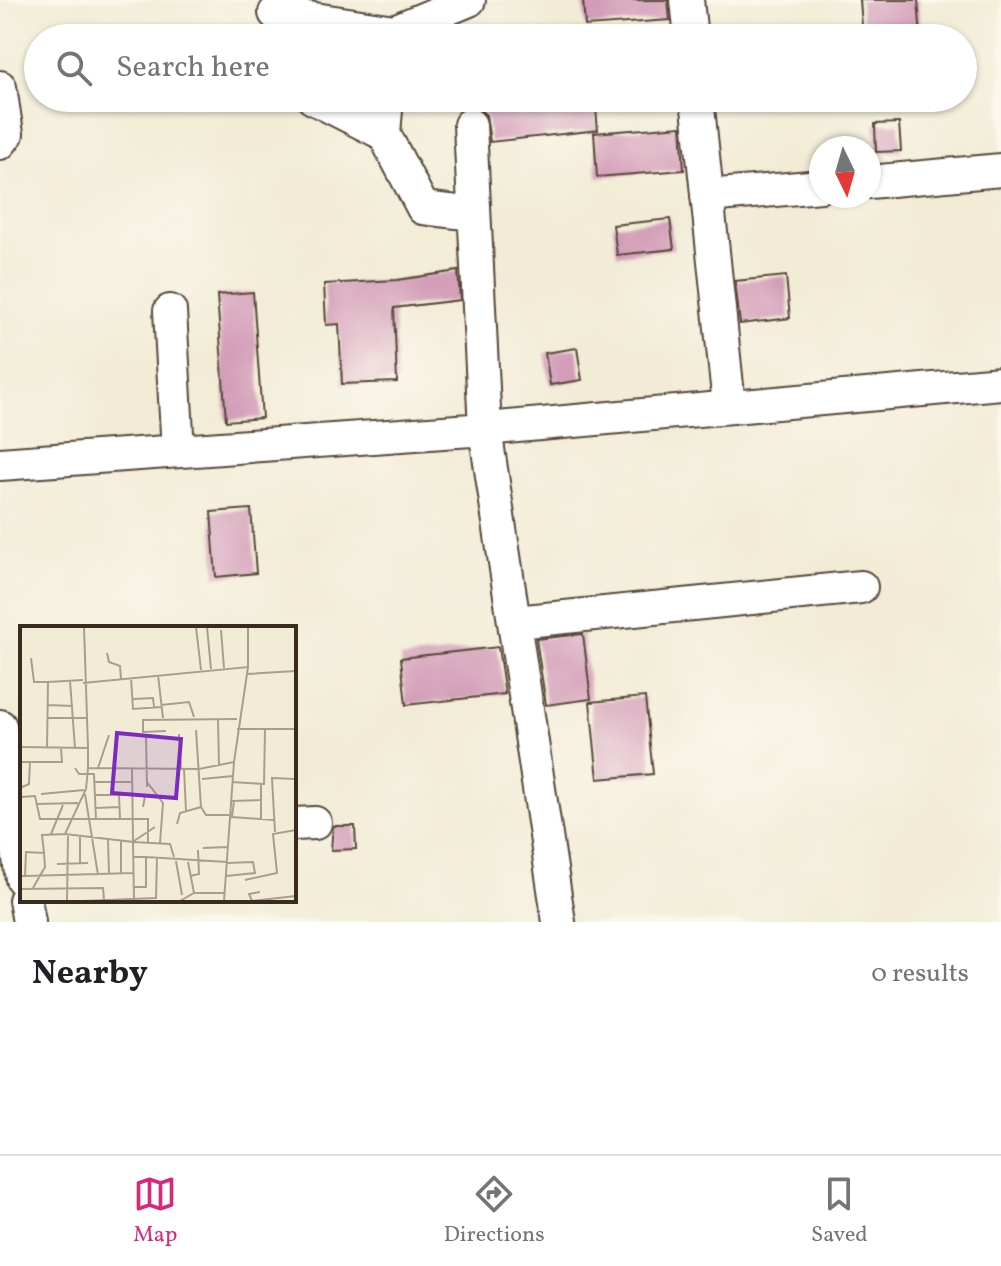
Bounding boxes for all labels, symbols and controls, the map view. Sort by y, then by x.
search box [24,24,977,112]
icon: search [52,46,96,90]
text: Search here [116,47,270,89]
north arrow [809,136,881,208]
inset map [20,626,296,902]
text: Nearby [32,951,148,998]
text: 0 results [871,956,969,992]
tab: Map [133,1172,177,1251]
tab: Directions [444,1172,545,1251]
tab: Saved [811,1172,868,1251]

